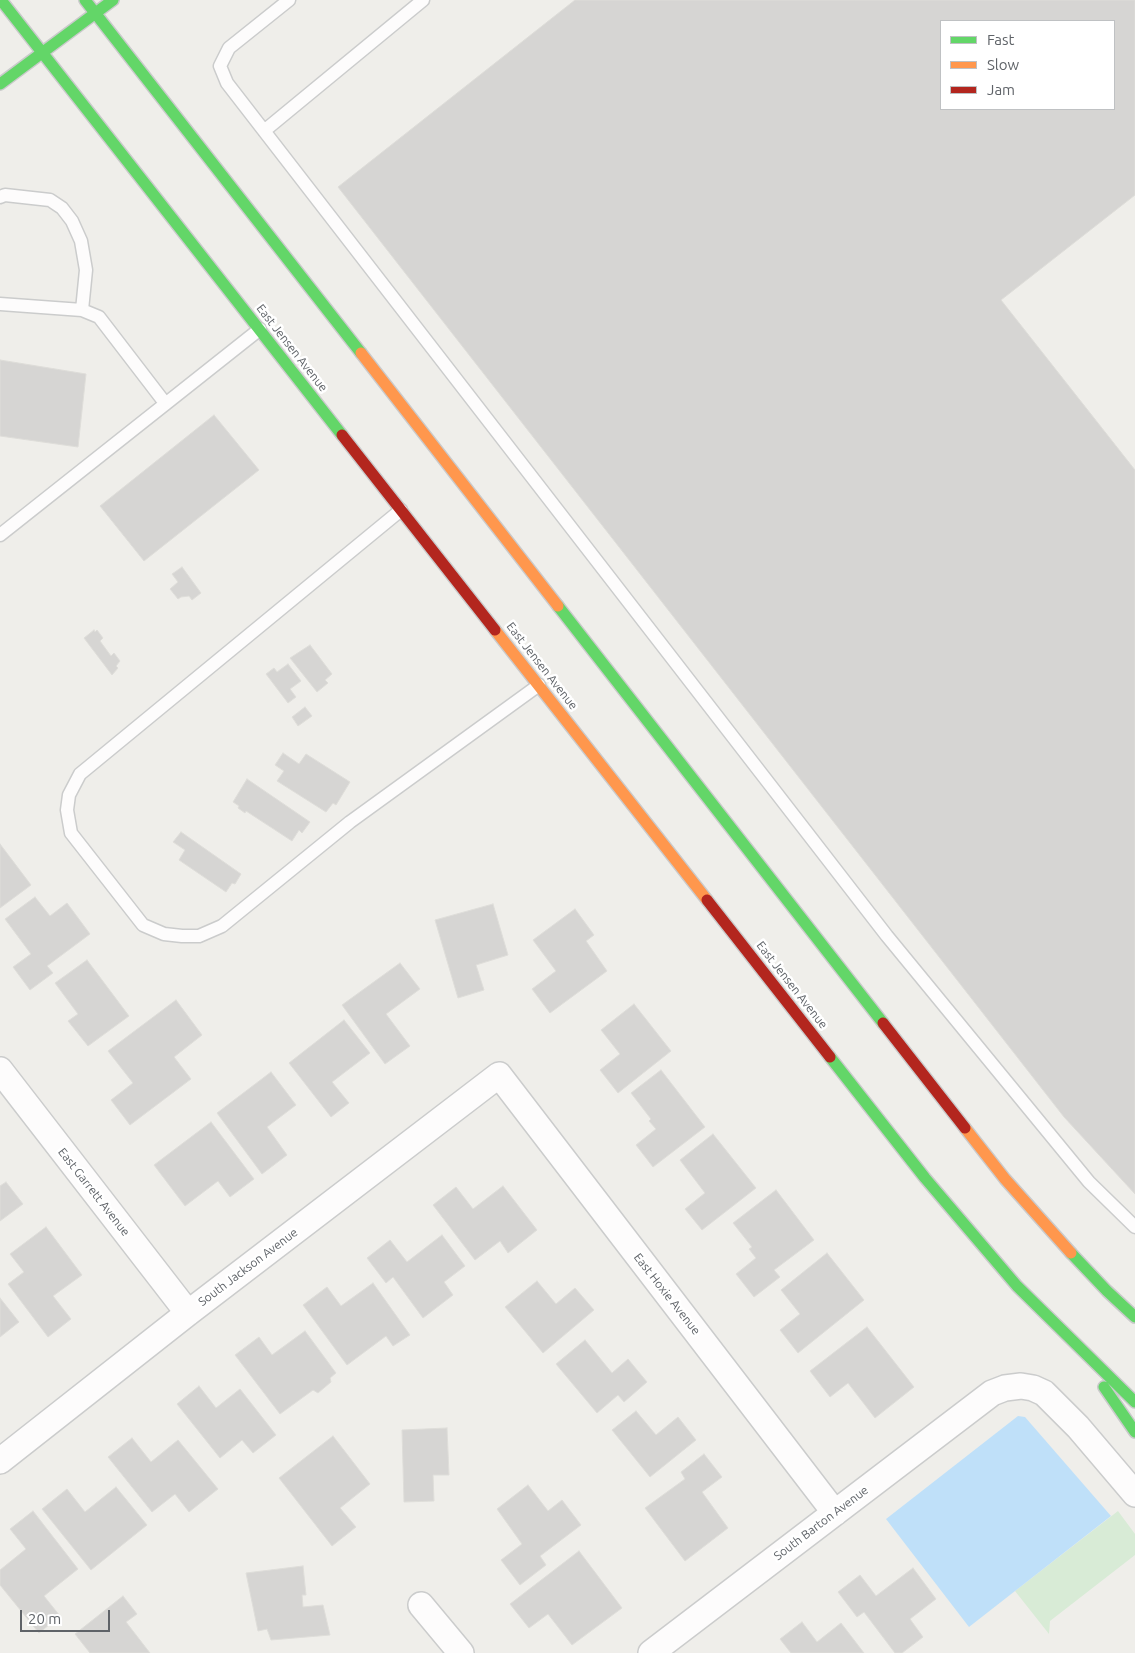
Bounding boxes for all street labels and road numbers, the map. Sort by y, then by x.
street label: East Jensen Avenue [253,301,331,395]
street label: East Jensen Avenue [503,619,581,713]
street label: East Jensen Avenue [753,938,831,1032]
street label: East Garrett Avenue [55,1145,133,1239]
street label: South Jackson Avenue [196,1225,300,1309]
street label: East Hoxie Avenue [631,1250,703,1338]
street label: South Barton Avenue [771,1483,871,1563]

